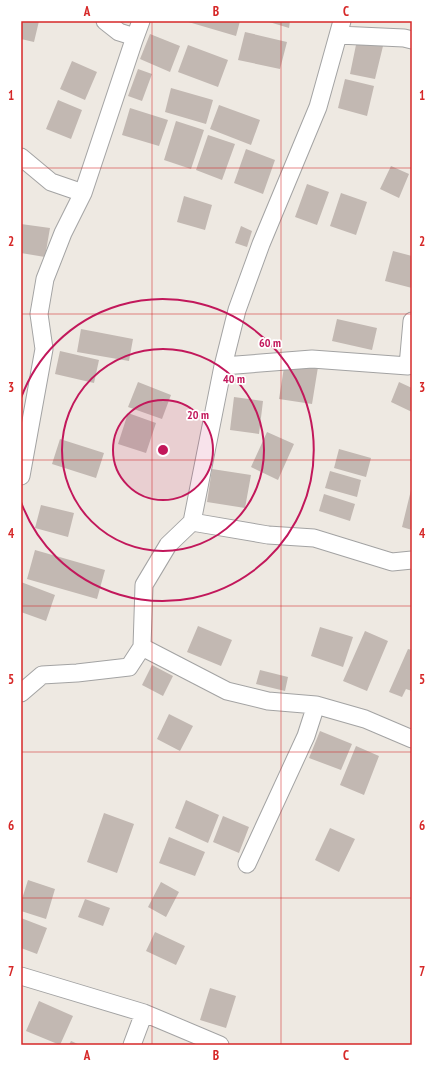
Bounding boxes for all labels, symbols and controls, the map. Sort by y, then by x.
text: A [83,3,91,20]
text: B [213,3,219,20]
text: C [343,3,349,20]
text: 1 [8,87,14,104]
text: 1 [419,87,425,104]
text: 2 [8,233,14,250]
text: 2 [419,233,425,250]
text: 60 m [259,335,281,350]
text: 40 m [223,371,245,386]
text: 3 [8,379,14,396]
text: 3 [419,379,425,396]
text: 20 m [187,407,209,422]
centre of rings [156,443,170,457]
text: 4 [8,525,15,542]
text: 4 [419,525,426,542]
text: 5 [8,671,14,688]
text: 5 [419,671,425,688]
text: 6 [8,817,14,834]
text: 6 [419,817,425,834]
text: 7 [8,963,14,980]
text: 7 [419,963,425,980]
text: A [83,1047,91,1064]
text: B [213,1047,219,1064]
text: C [343,1047,349,1064]

